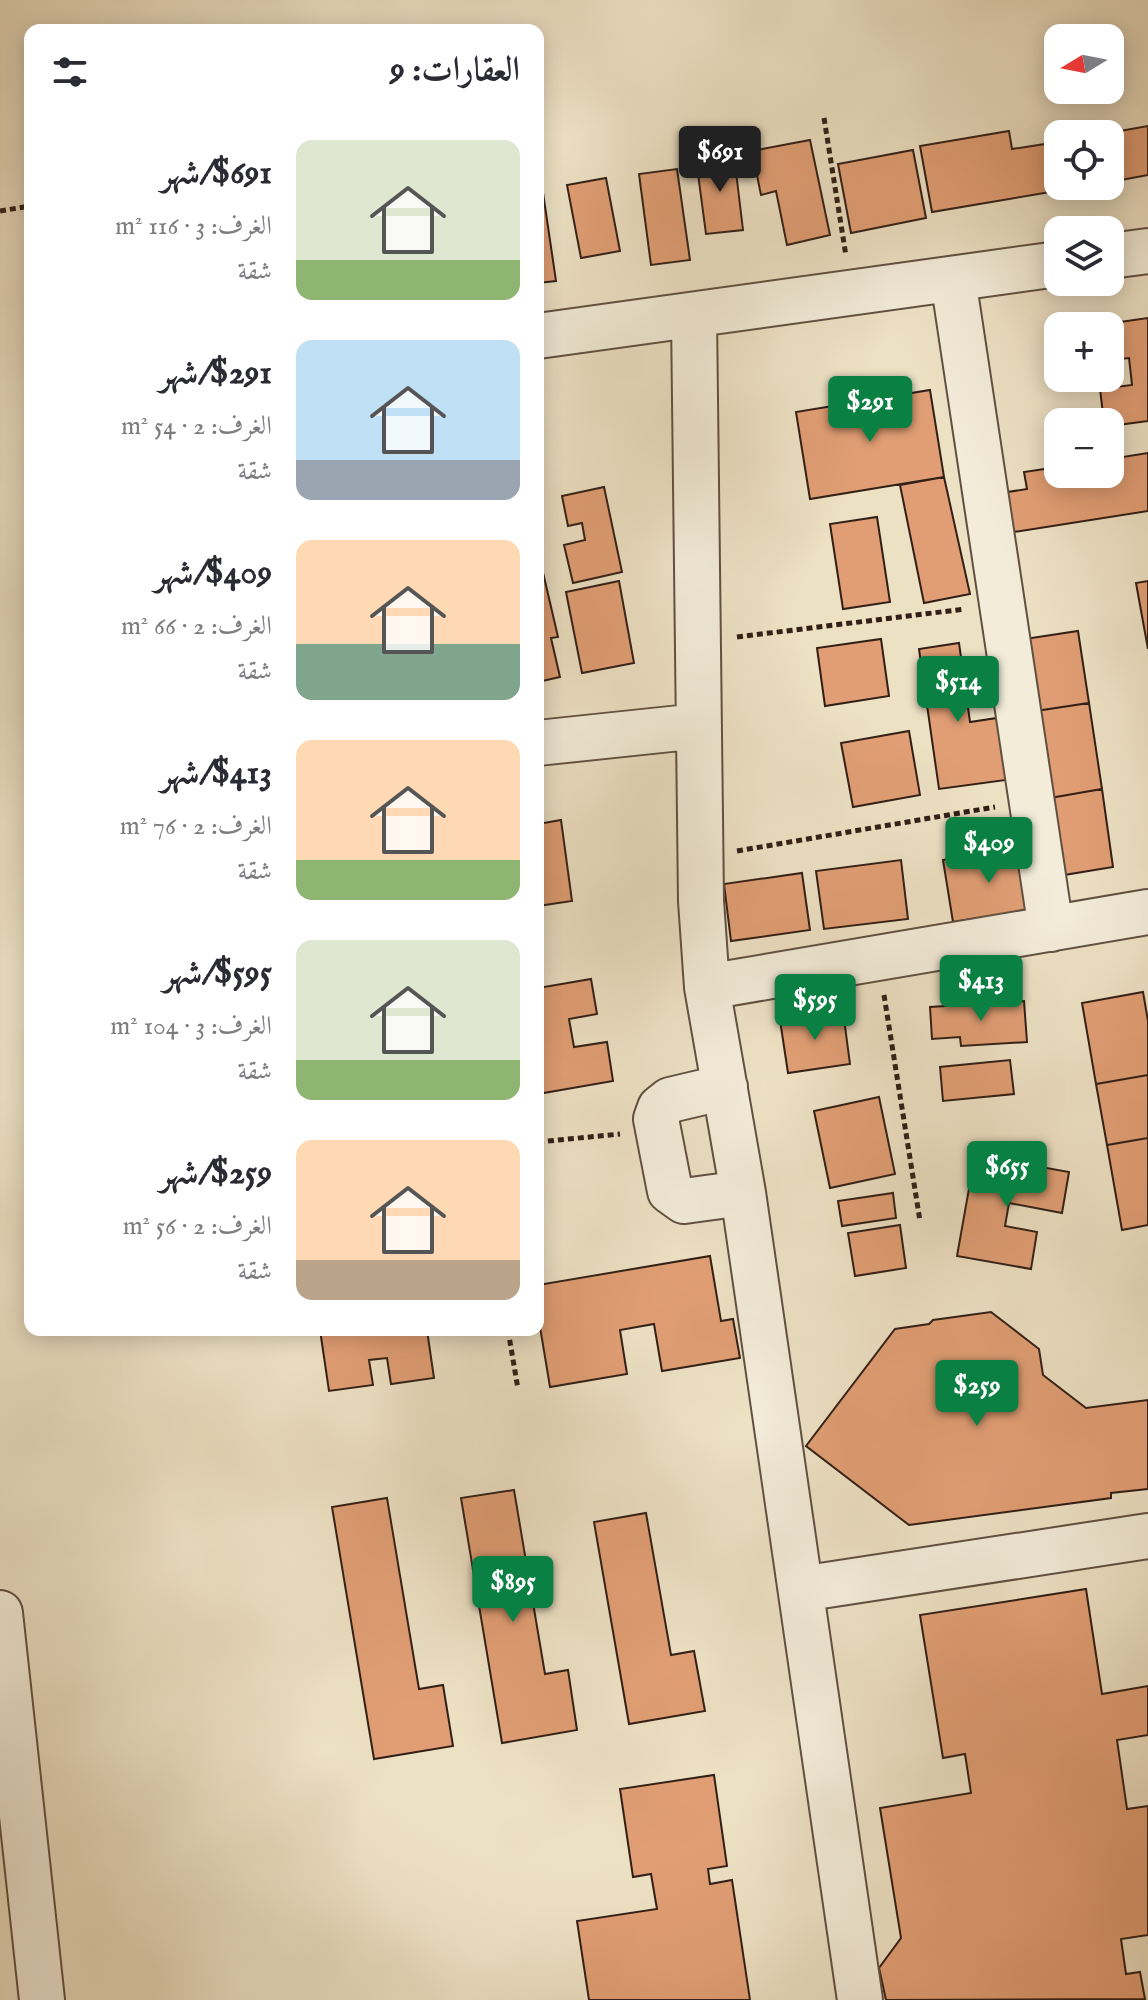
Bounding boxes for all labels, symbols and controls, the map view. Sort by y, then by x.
north arrow [1044,24,1124,104]
map controls [1044,24,1124,488]
text: العقارات: 9 [390,49,520,92]
icon: filters [48,50,92,94]
button: locate [1044,120,1124,200]
pin: $691 [673,126,767,194]
text: $691 [697,135,743,168]
text: $691/شهر [161,152,272,195]
icon: home [360,172,456,268]
text: الغرف: 3 · 116 m² [115,210,272,243]
button: layers [1044,216,1124,296]
text: شقة [238,255,272,288]
button: + [1044,312,1124,392]
text: $291/شهر [159,352,272,395]
icon: home [360,372,456,468]
pin: $291 [823,376,917,444]
text: $291 [846,385,894,418]
button: − [1044,408,1124,488]
text: الغرف: 2 · 54 m² [121,410,272,443]
text: شقة [238,455,272,488]
text: $409/شهر [154,552,272,595]
icon: home [360,572,456,668]
text: الغرف: 2 · 66 m² [121,610,272,643]
text: شقة [238,655,272,688]
pin: $514 [911,656,1005,724]
text: $514 [935,665,981,698]
text: $413/شهر [161,752,272,795]
icon: home [360,772,456,868]
text: الغرف: 2 · 76 m² [120,810,272,843]
pin: $409 [942,817,1036,885]
text: $409 [963,826,1015,859]
text: شقة [238,855,272,888]
text: $595/شهر [163,952,272,995]
pin: $413 [934,955,1028,1023]
text: $413 [958,964,1004,997]
icon: home [360,972,456,1068]
pin: $595 [768,974,862,1042]
text: $595 [793,983,837,1016]
text: الغرف: 3 · 104 m² [110,1010,272,1043]
text: شقة [238,1055,272,1088]
pin: $655 [960,1141,1054,1209]
text: $655 [985,1150,1029,1183]
text: $259/شهر [160,1152,272,1195]
icon: home [360,1172,456,1268]
text: الغرف: 2 · 56 m² [123,1210,272,1243]
text: شقة [238,1255,272,1288]
pin: $259 [930,1360,1024,1428]
text: $259 [953,1369,1001,1402]
pin: $895 [466,1556,560,1624]
text: $895 [490,1565,536,1598]

